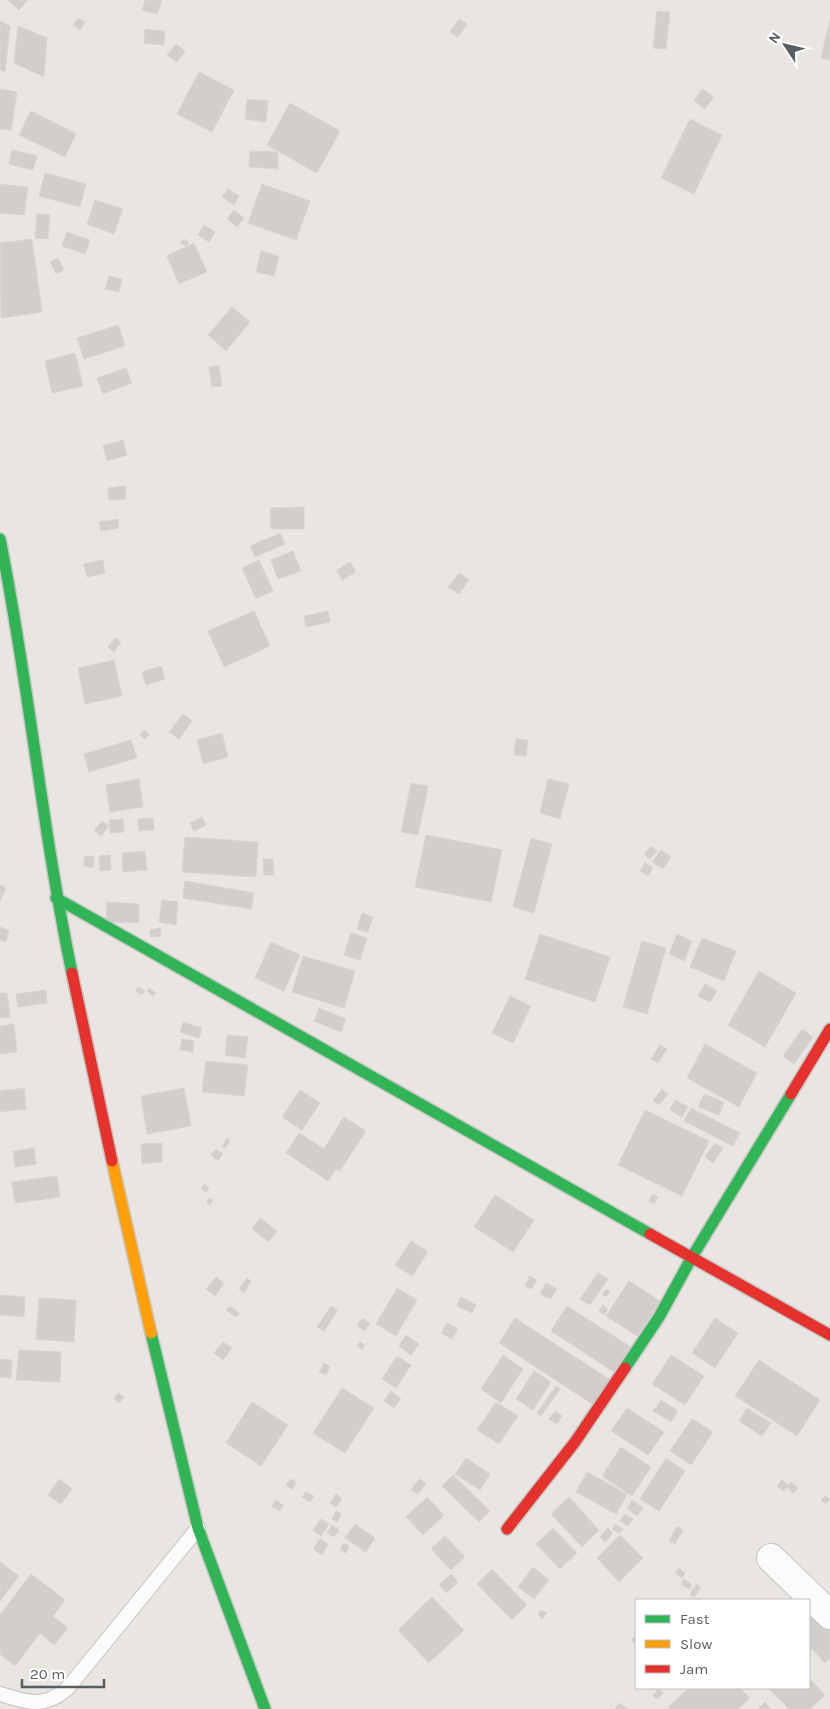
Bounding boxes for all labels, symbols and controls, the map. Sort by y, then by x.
north arrow [760,20,810,70]
text: N [765,29,785,47]
legend [635,1599,810,1689]
text: Fast [680,1610,710,1628]
text: Slow [680,1635,712,1653]
scale bar [22,1656,105,1688]
text: Jam [680,1660,708,1678]
text: 20 m [30,1665,65,1683]

